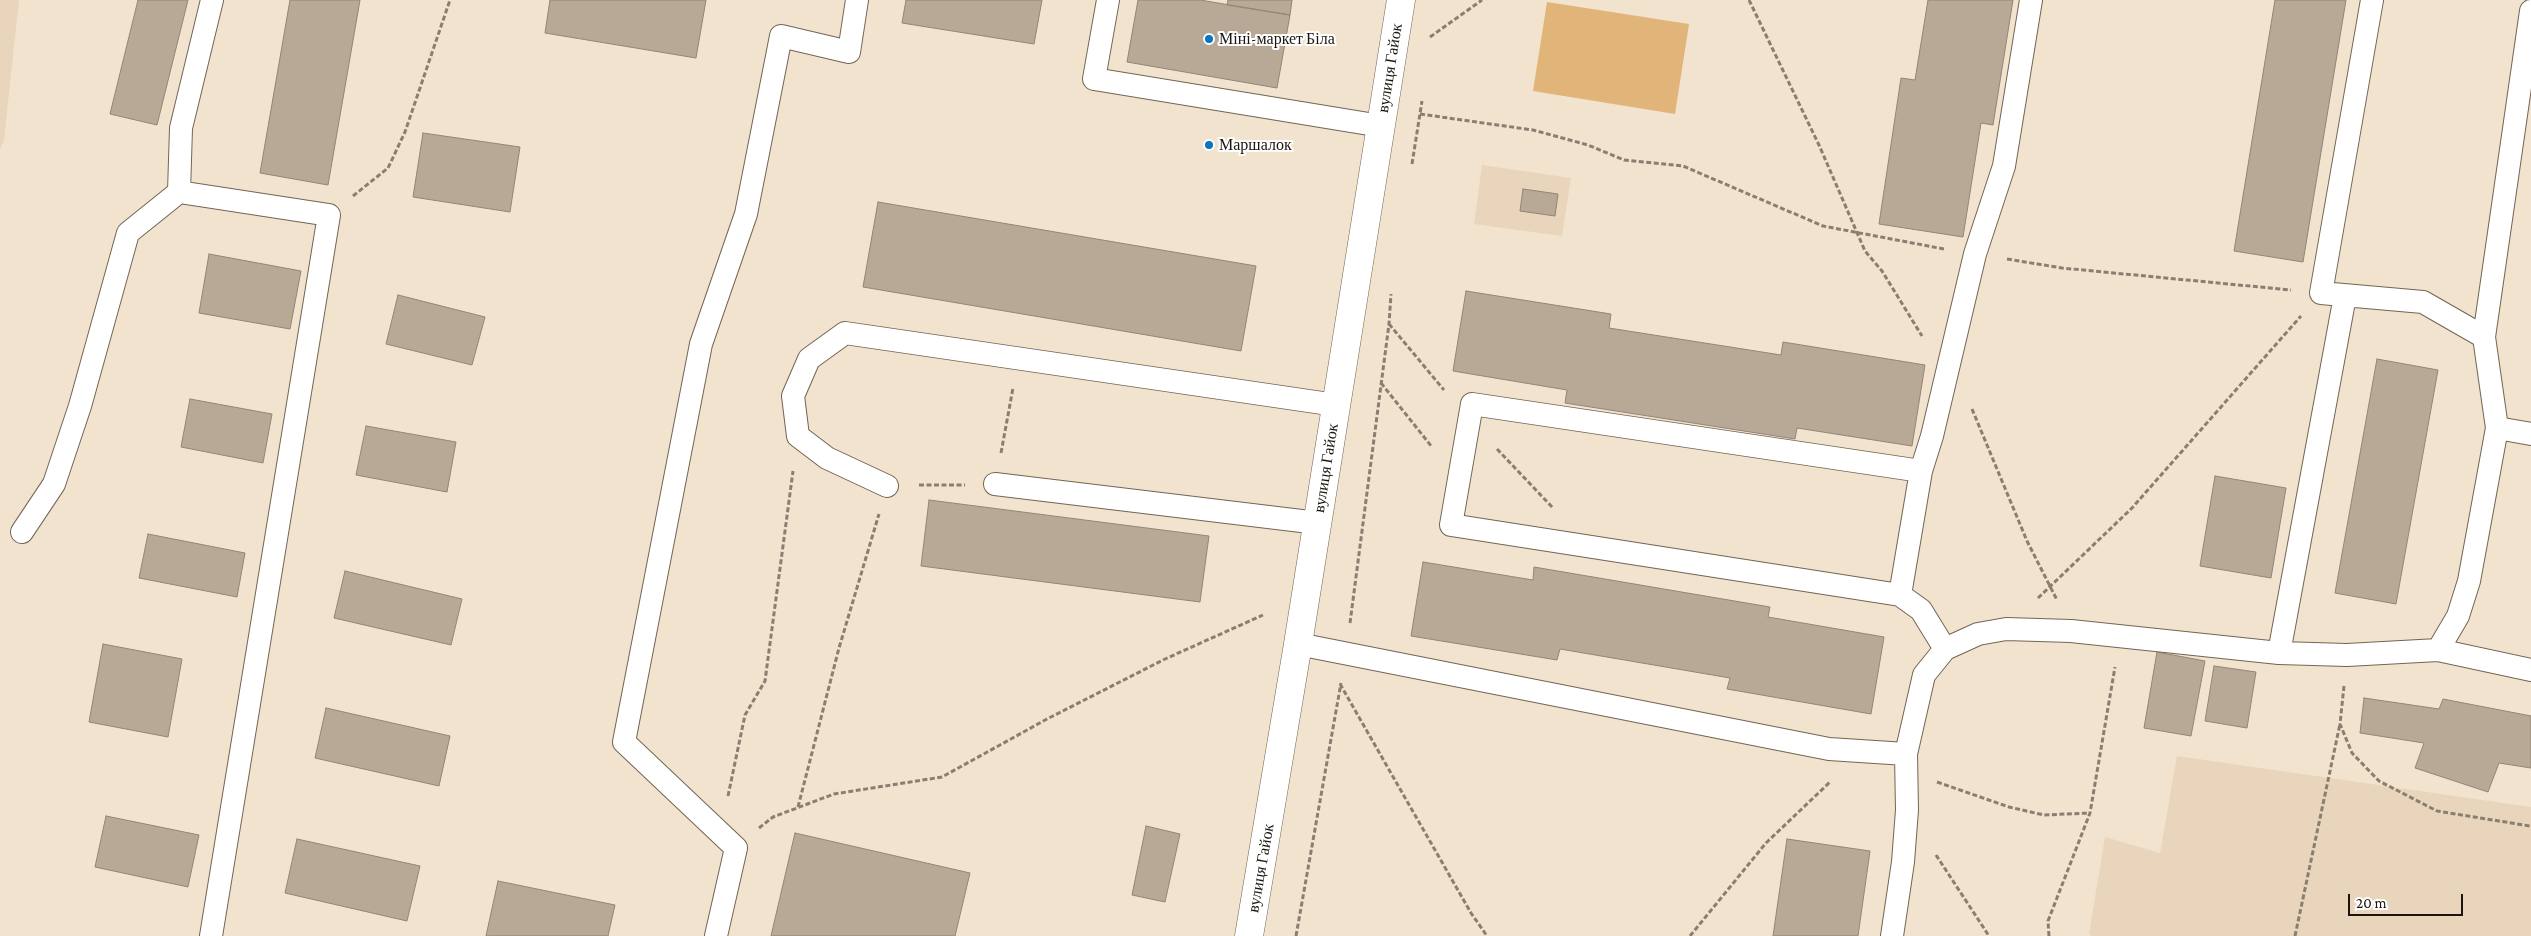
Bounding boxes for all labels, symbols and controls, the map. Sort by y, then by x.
street label: вулиця Гайок [1373,22,1407,114]
place label: Міні-маркет Біла [1219,29,1335,49]
marker: Міні-маркет Біла [1203,33,1215,45]
place label: Маршалок [1219,135,1292,155]
marker: Маршалок [1203,139,1215,151]
street label: вулиця Гайок [1309,422,1343,514]
street label: вулиця Гайок [1244,822,1278,914]
scale bar [2351,884,2466,916]
text: 20 m [2356,895,2387,911]

